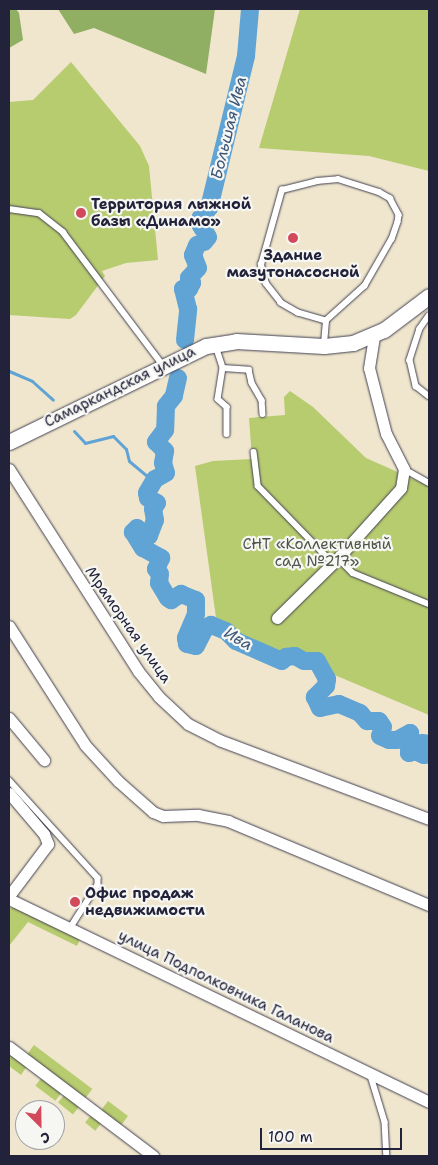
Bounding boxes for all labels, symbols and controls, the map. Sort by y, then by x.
water label: Большая Ива [207,75,251,181]
place label: Территория лыжной базы «Динамо» [91,195,251,230]
marker: Территория лыжной базы «Динамо» [75,207,87,219]
marker: Здание мазутонасосной [287,232,299,244]
place label: Здание мазутонасосной [226,246,360,281]
street label: Самаркандская улица [42,343,198,431]
park label: СНТ «Коллективный сад №217» [242,535,392,570]
street label: Мраморная улица [81,563,175,687]
water label: Ива [220,623,256,655]
place label: Офис продаж недвижимости [85,884,205,919]
marker: Офис продаж недвижимости [69,896,81,908]
street label: улица Подполковника Галанова [115,927,337,1047]
north arrow [15,1100,65,1150]
scale bar [263,1118,406,1150]
text: 100 m [268,1127,313,1147]
text: С [38,1128,53,1148]

